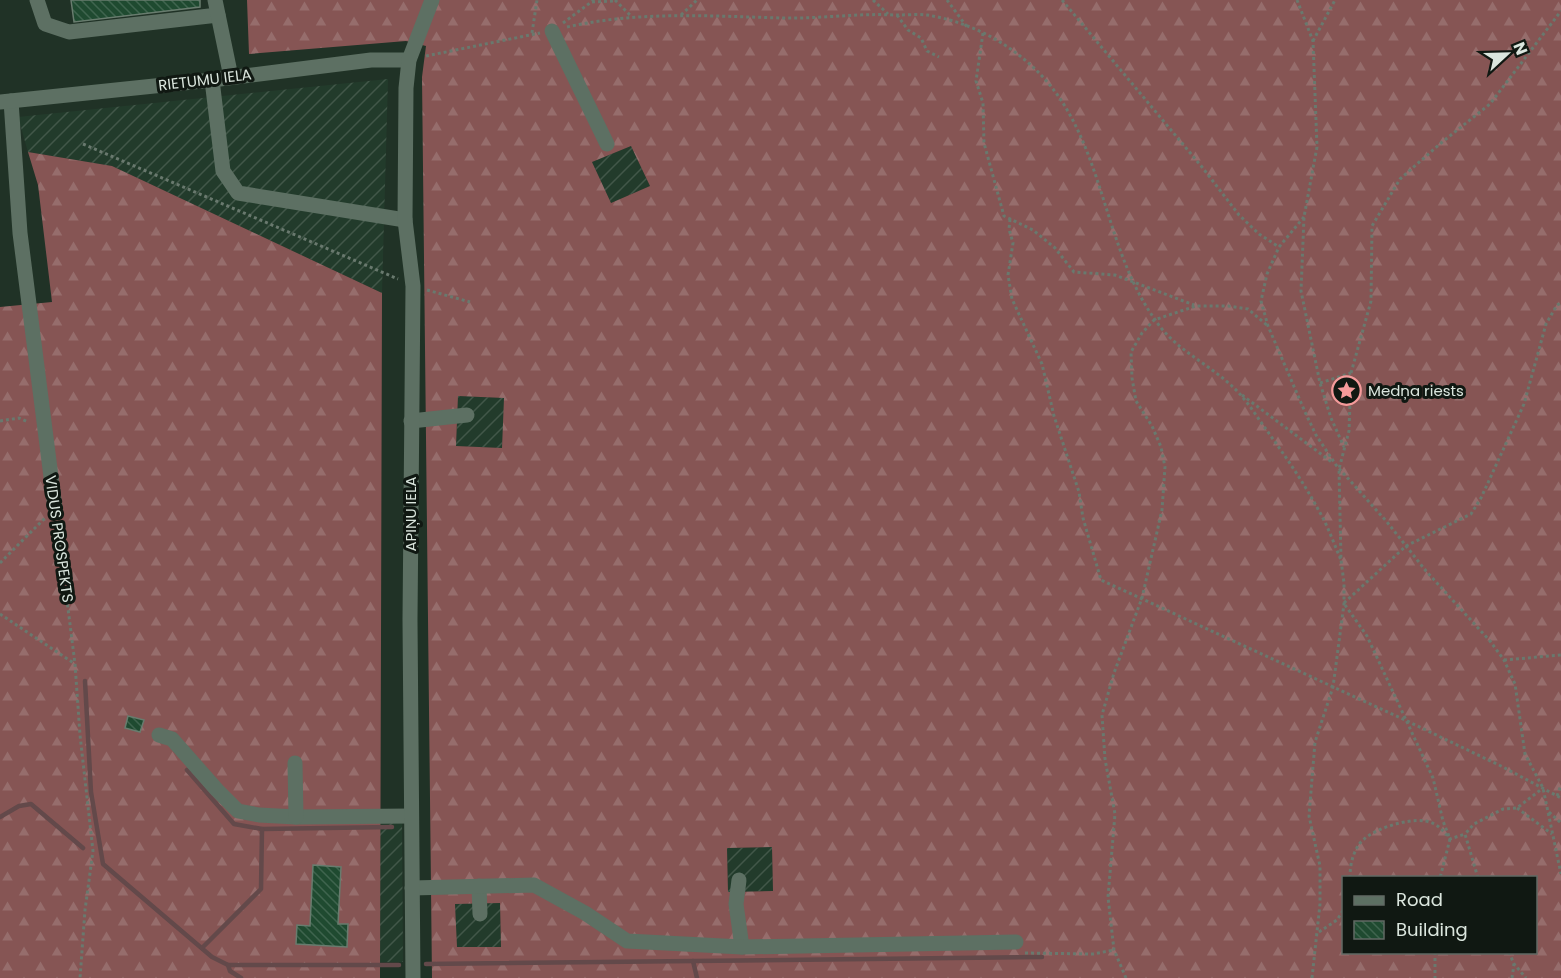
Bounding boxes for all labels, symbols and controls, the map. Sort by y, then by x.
north arrow [1477,24,1537,84]
text: N [1508,39,1533,58]
street label: RIETUMU IELA [157,63,253,96]
place icon: Medņa riests [1331,375,1363,407]
place label: Medņa riests [1368,380,1464,401]
street label: VIDUS PROSPEKTS [40,474,79,604]
street label: APIŅU IELA [400,476,421,552]
legend [1342,876,1537,954]
text: Road [1396,887,1443,912]
text: Building [1396,917,1468,942]

